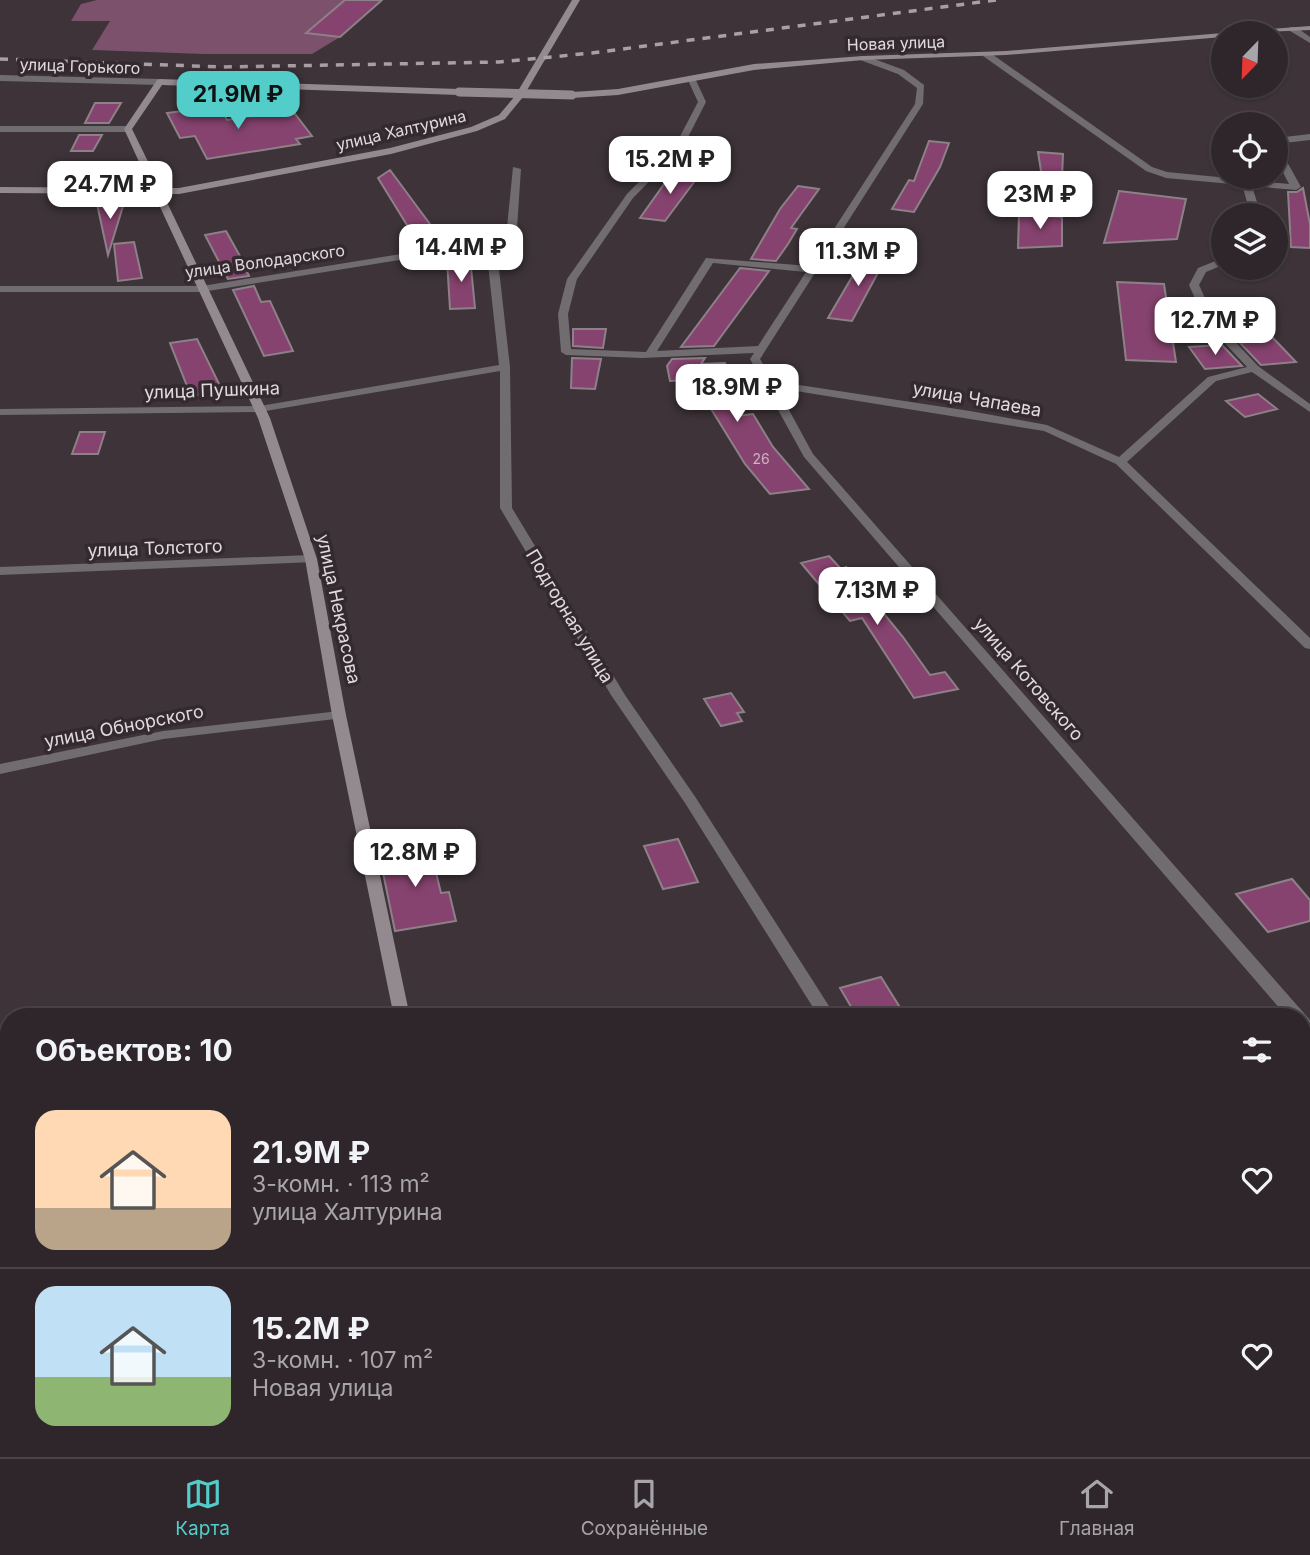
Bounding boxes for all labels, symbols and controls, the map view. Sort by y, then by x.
north arrow [1211,21,1288,98]
map controls [1211,21,1288,280]
street label: Новая улица [847,31,945,55]
street label: улица Горького [19,54,141,78]
pin: 21.9M ₽ [173,72,303,131]
text: 21.9M ₽ [193,80,283,108]
street label: улица Халтурина [334,105,468,155]
button: locate [1211,112,1288,189]
pin: 15.2M ₽ [605,136,735,196]
text: 15.2M ₽ [625,145,715,173]
pin: 24.7M ₽ [45,162,175,221]
text: 24.7M ₽ [63,170,157,198]
pin: 23M ₽ [991,172,1089,231]
text: 23M ₽ [1003,180,1077,208]
button: layers [1211,203,1288,280]
pin: 14.4M ₽ [396,224,526,284]
pin: 11.3M ₽ [793,229,923,288]
text: 14.4M ₽ [415,233,507,261]
text: 11.3M ₽ [815,237,901,265]
street label: улица Володарского [184,240,346,282]
pin: 12.7M ₽ [1150,298,1280,357]
text: 12.7M ₽ [1171,306,1259,334]
pin: 18.9M ₽ [672,364,802,424]
text: 18.9M ₽ [692,373,782,401]
street label: улица Пушкина [144,377,280,403]
street label: улица Чапаева [911,377,1043,421]
house number: 26 [752,450,770,467]
street label: улица Некрасова [313,532,365,686]
street label: улица Толстого [87,535,223,561]
street label: Подгорная улица [522,546,618,686]
pin: 7.13M ₽ [812,568,942,627]
text: 7.13M ₽ [835,576,919,604]
street label: улица Котовского [970,613,1088,745]
street label: улица Обнорского [43,700,205,752]
pin: 12.8M ₽ [350,830,480,889]
text: 12.8M ₽ [370,838,460,866]
icon: filters [1238,1031,1276,1069]
text: Объектов: 10 [35,1032,233,1068]
text: 21.9M ₽ [252,1134,370,1170]
icon: home [91,1138,175,1222]
icon: heart [1238,1161,1276,1199]
text: 3-комн. · 113 m² [252,1170,430,1198]
text: улица Халтурина [252,1198,443,1226]
text: 15.2M ₽ [252,1310,370,1346]
icon: home [91,1314,175,1398]
icon: heart [1238,1337,1276,1375]
text: 3-комн. · 107 m² [252,1346,433,1374]
text: Новая улица [252,1374,393,1402]
tab: Карта [175,1475,230,1540]
tab: Сохранённые [581,1475,708,1540]
tab: Главная [1059,1475,1135,1540]

